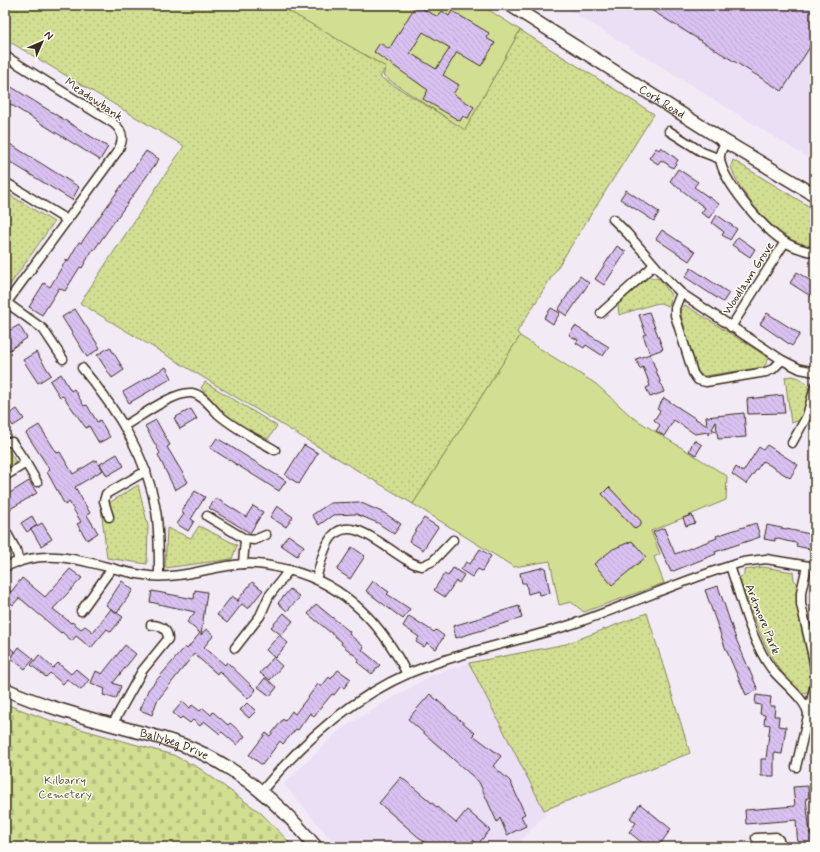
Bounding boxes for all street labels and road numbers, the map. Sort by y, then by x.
street label: Meadowbank [61,74,126,125]
street label: Cork Road [635,82,688,123]
street label: Woodlawn Grove [719,239,778,318]
street label: Ardmore Park [741,582,783,657]
street label: Ballybeg Drive [138,726,211,764]

